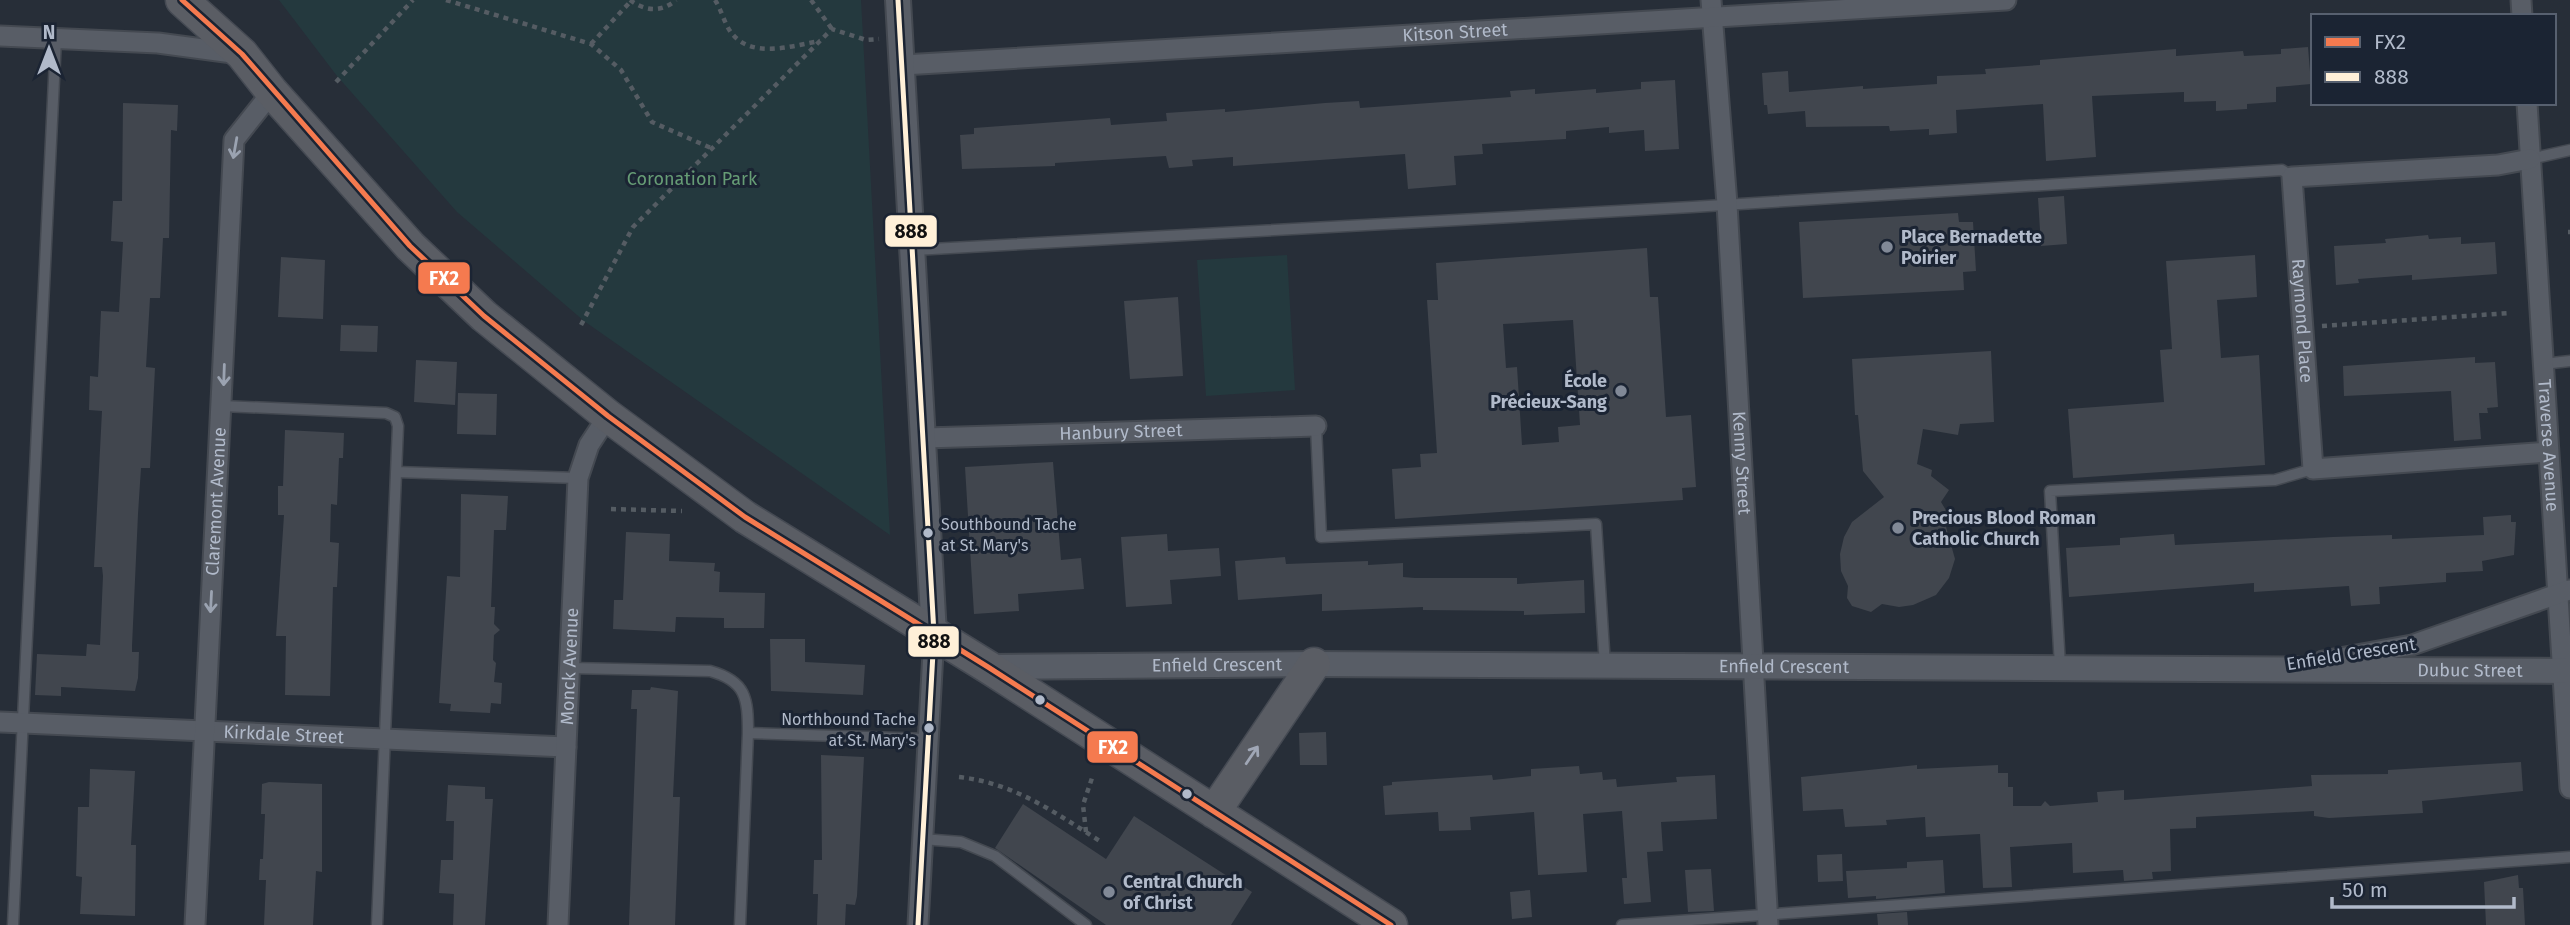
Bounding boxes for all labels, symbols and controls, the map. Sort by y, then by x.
north arrow [14,14,84,84]
legend [2311,14,2556,105]
street label: Kitson Street [1402,18,1509,47]
text: N [43,21,55,44]
text: FX2 [2374,29,2406,55]
text: 888 [2374,64,2409,90]
one-way arrow [228,136,241,159]
park label: Coronation Park [627,168,758,190]
line badge: 888 [884,214,938,248]
text: 888 [894,220,928,243]
place label: Place Bernadette Poirier [1901,226,2042,269]
marker: Place Bernadette Poirier [1879,239,1895,255]
street label: Raymond Place [2287,258,2318,384]
line badge: FX2 [417,261,471,295]
text: FX2 [429,267,459,290]
one-way arrow [217,363,230,386]
place label: École Précieux-Sang [1490,369,1607,413]
street label: Traverse Avenue [2533,378,2564,512]
marker: École Précieux-Sang [1613,383,1629,399]
street label: Kenny Street [1728,411,1756,516]
street label: Hanbury Street [1059,419,1183,445]
street label: Claremont Avenue [201,427,231,576]
place label: Precious Blood Roman Catholic Church [1912,507,2096,550]
place label: Southbound Tache at St. Mary's [941,515,1077,555]
marker: Precious Blood Roman Catholic Church [1890,520,1906,536]
marker: Southbound Tache at St. Mary's [921,526,935,540]
one-way arrow [204,590,217,613]
street label: Monck Avenue [556,607,583,725]
line badge: 888 [907,625,960,658]
text: 888 [917,630,951,653]
street label: Enfield Crescent [2285,633,2418,675]
street label: Enfield Crescent [1152,653,1283,676]
street label: Enfield Crescent [1719,655,1850,678]
street label: Dubuc Street [2417,659,2523,682]
unlabelled marker [1033,693,1047,707]
place label: Northbound Tache at St. Mary's [781,710,916,750]
street label: Kirkdale Street [223,721,345,748]
marker: Northbound Tache at St. Mary's [922,721,936,735]
line badge: FX2 [1086,730,1139,764]
text: FX2 [1098,736,1128,759]
one-way arrow [1245,746,1260,765]
unlabelled marker [1180,787,1194,801]
scale bar [2332,866,2514,910]
place label: Central Church of Christ [1123,871,1243,914]
text: 50 m [2342,877,2388,903]
marker: Central Church of Christ [1101,884,1117,900]

